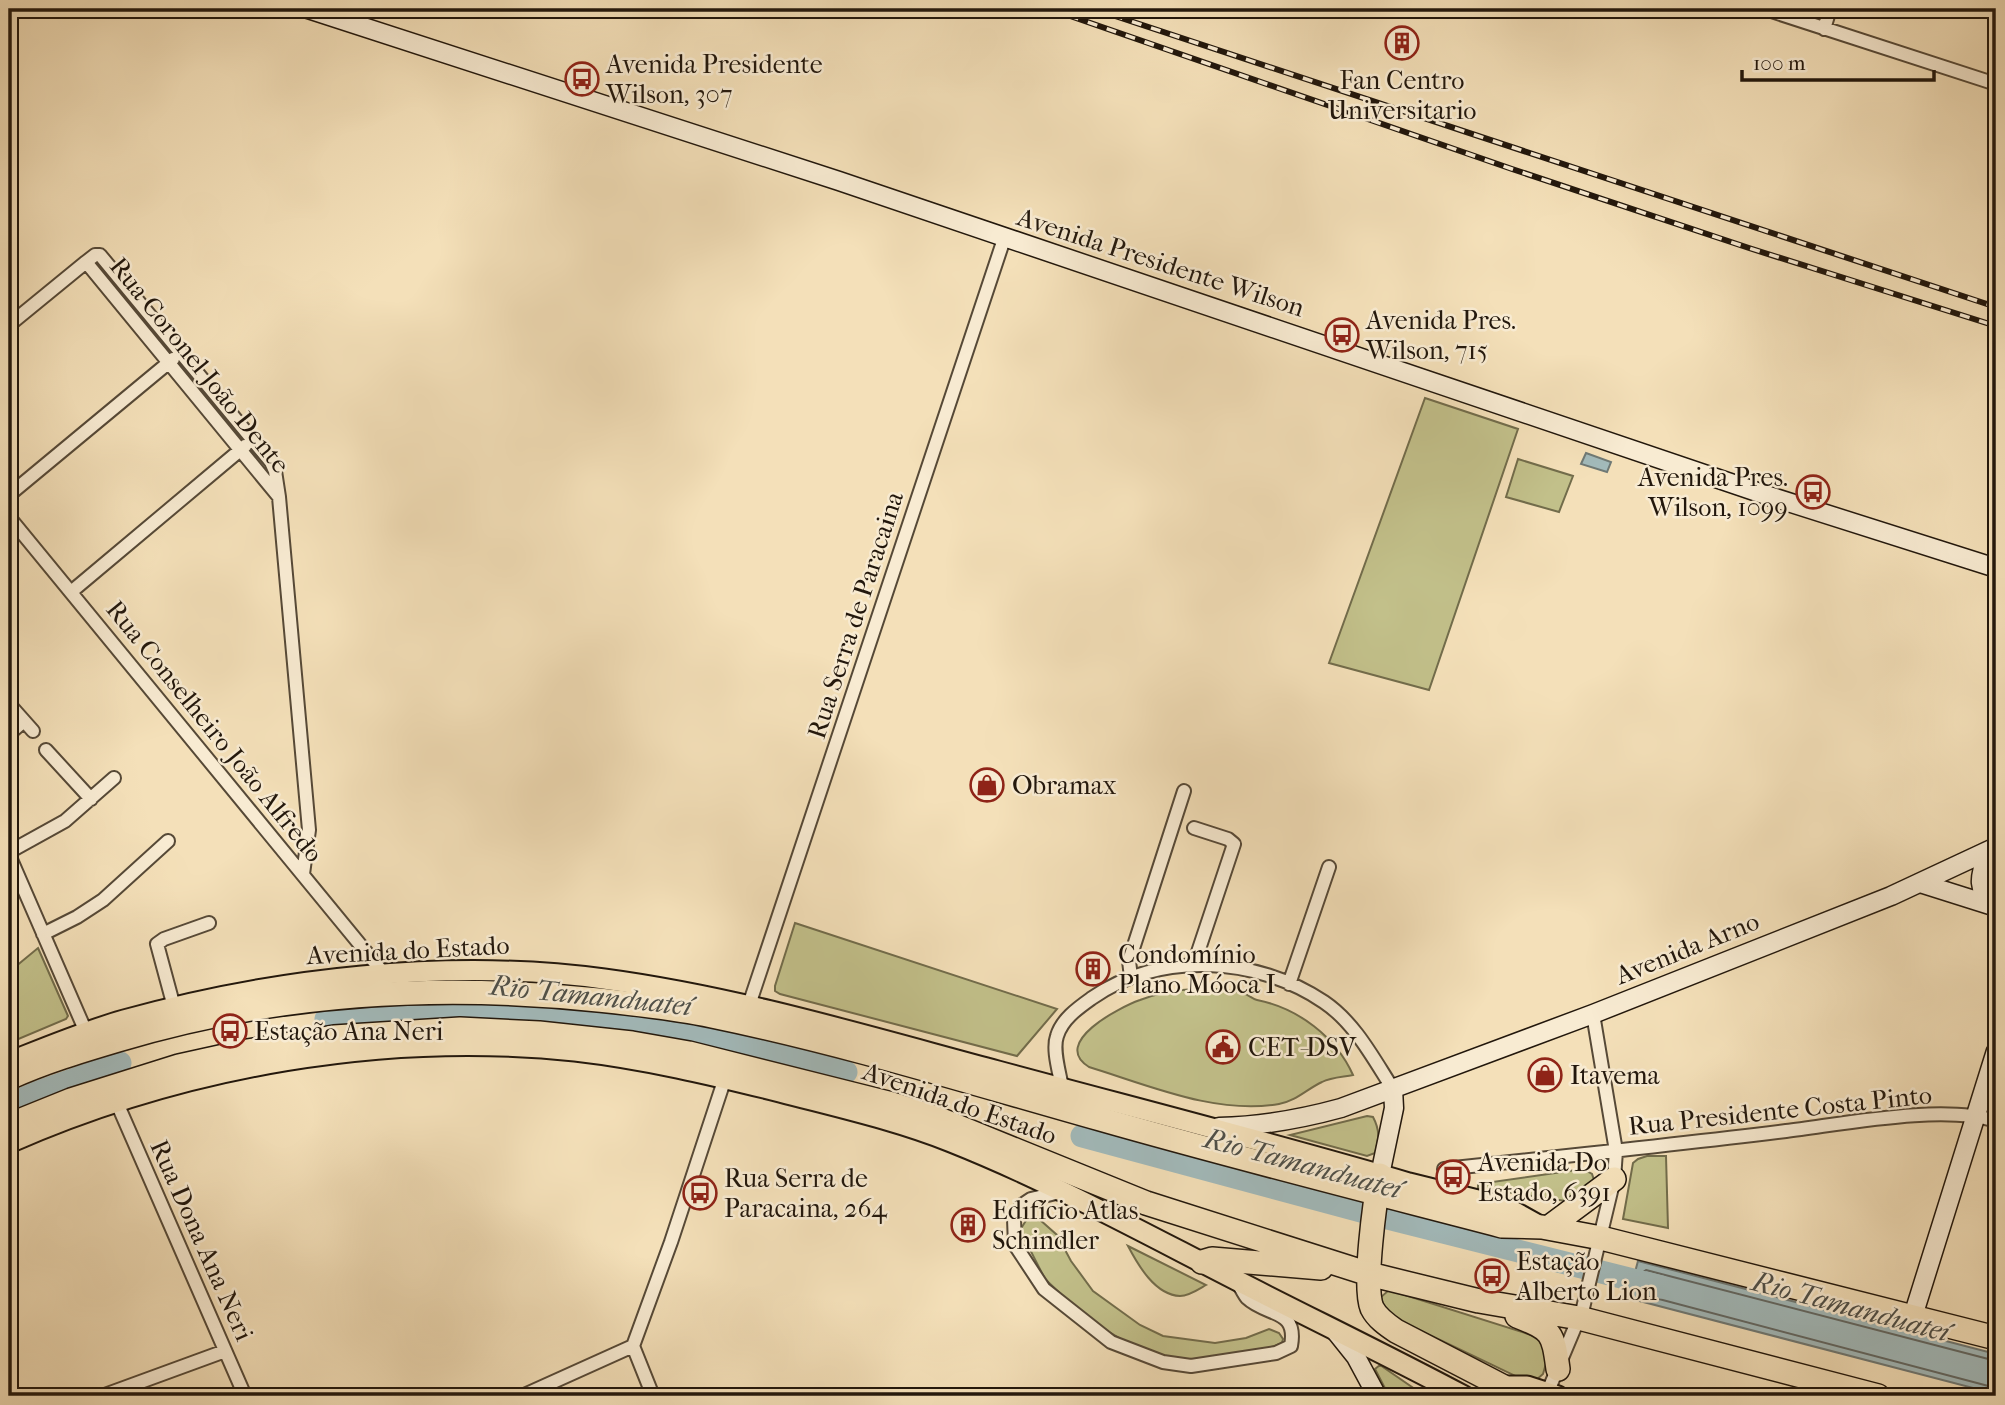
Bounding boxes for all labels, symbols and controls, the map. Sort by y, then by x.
building icon: Fan Centro Universitario [1383,24,1421,62]
scale bar [1742,38,1935,82]
place label: Avenida Presidente Wilson, 307 [605,49,823,110]
text: 100 m [1753,51,1806,75]
bus stop icon: Avenida Presidente Wilson, 307 [563,60,601,98]
place label: Fan Centro Universitario [1327,65,1477,126]
street label: Avenida Presidente Wilson [1012,201,1308,324]
street label: Rua Coronel João Dente [103,251,296,480]
place label: Avenida Pres. Wilson, 715 [1365,305,1516,366]
bus stop icon: Avenida Pres. Wilson, 715 [1323,316,1361,354]
place label: Avenida Pres. Wilson, 1099 [1637,462,1788,523]
bus stop icon: Avenida Pres. Wilson, 1099 [1794,473,1832,511]
street label: Rua Serra de Paracaina [801,487,910,743]
street label: Rua Conselheiro João Alfredo [99,594,330,868]
shop icon: Obramax [968,766,1006,804]
place label: Obramax [1012,770,1117,801]
street label: Avenida Arno [1610,906,1763,992]
street label: Avenida do Estado [305,930,510,971]
place label: Condomínio Plano Móoca I [1118,939,1276,1000]
building icon: Condomínio Plano Móoca I [1074,950,1112,988]
water label: Rio Tamanduateí [486,968,698,1023]
bus stop icon: Estação Ana Neri [211,1012,249,1050]
place label: Estação Ana Neri [254,1016,444,1047]
public building icon: CET-DSV [1204,1028,1242,1066]
place label: CET-DSV [1248,1032,1357,1063]
street label: Avenida do Estado [858,1055,1061,1151]
shop icon: Itavema [1526,1056,1564,1094]
place label: Itavema [1570,1060,1661,1091]
street label: Rua Presidente Costa Pinto [1627,1079,1933,1142]
water label: Rio Tamanduateí [1199,1121,1410,1207]
street label: Rua Dona Ana Neri [143,1135,260,1346]
place label: Avenida Do Estado, 6391 [1477,1147,1611,1208]
bus stop icon: Avenida Do Estado, 6391 [1434,1158,1472,1196]
place label: Rua Serra de Paracaina, 264 [724,1163,887,1224]
bus stop icon: Rua Serra de Paracaina, 264 [681,1174,719,1212]
place label: Edifício Atlas Schindler [992,1195,1138,1256]
building icon: Edifício Atlas Schindler [949,1206,987,1244]
place label: Estação Alberto Lion [1515,1246,1657,1307]
bus stop icon: Estação Alberto Lion [1473,1257,1511,1295]
water label: Rio Tamanduateí [1747,1264,1958,1350]

